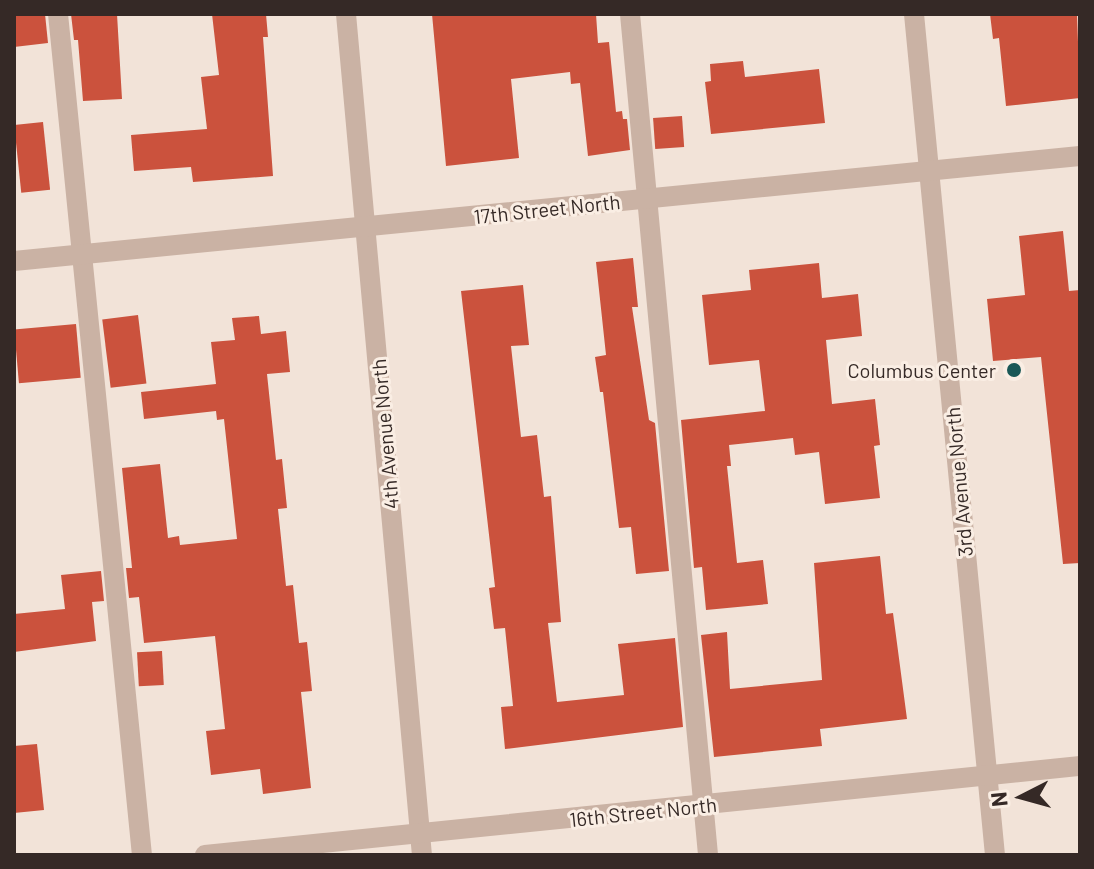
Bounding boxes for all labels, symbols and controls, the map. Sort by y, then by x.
street label: 17th Street North [473,189,621,229]
street label: 4th Avenue North [366,358,404,510]
place label: Columbus Center [847,358,996,382]
marker: Columbus Center [1003,359,1025,381]
street label: 3rd Avenue North [941,406,977,558]
north arrow [982,757,1062,837]
text: N [984,791,1012,808]
street label: 16th Street North [568,792,718,832]

